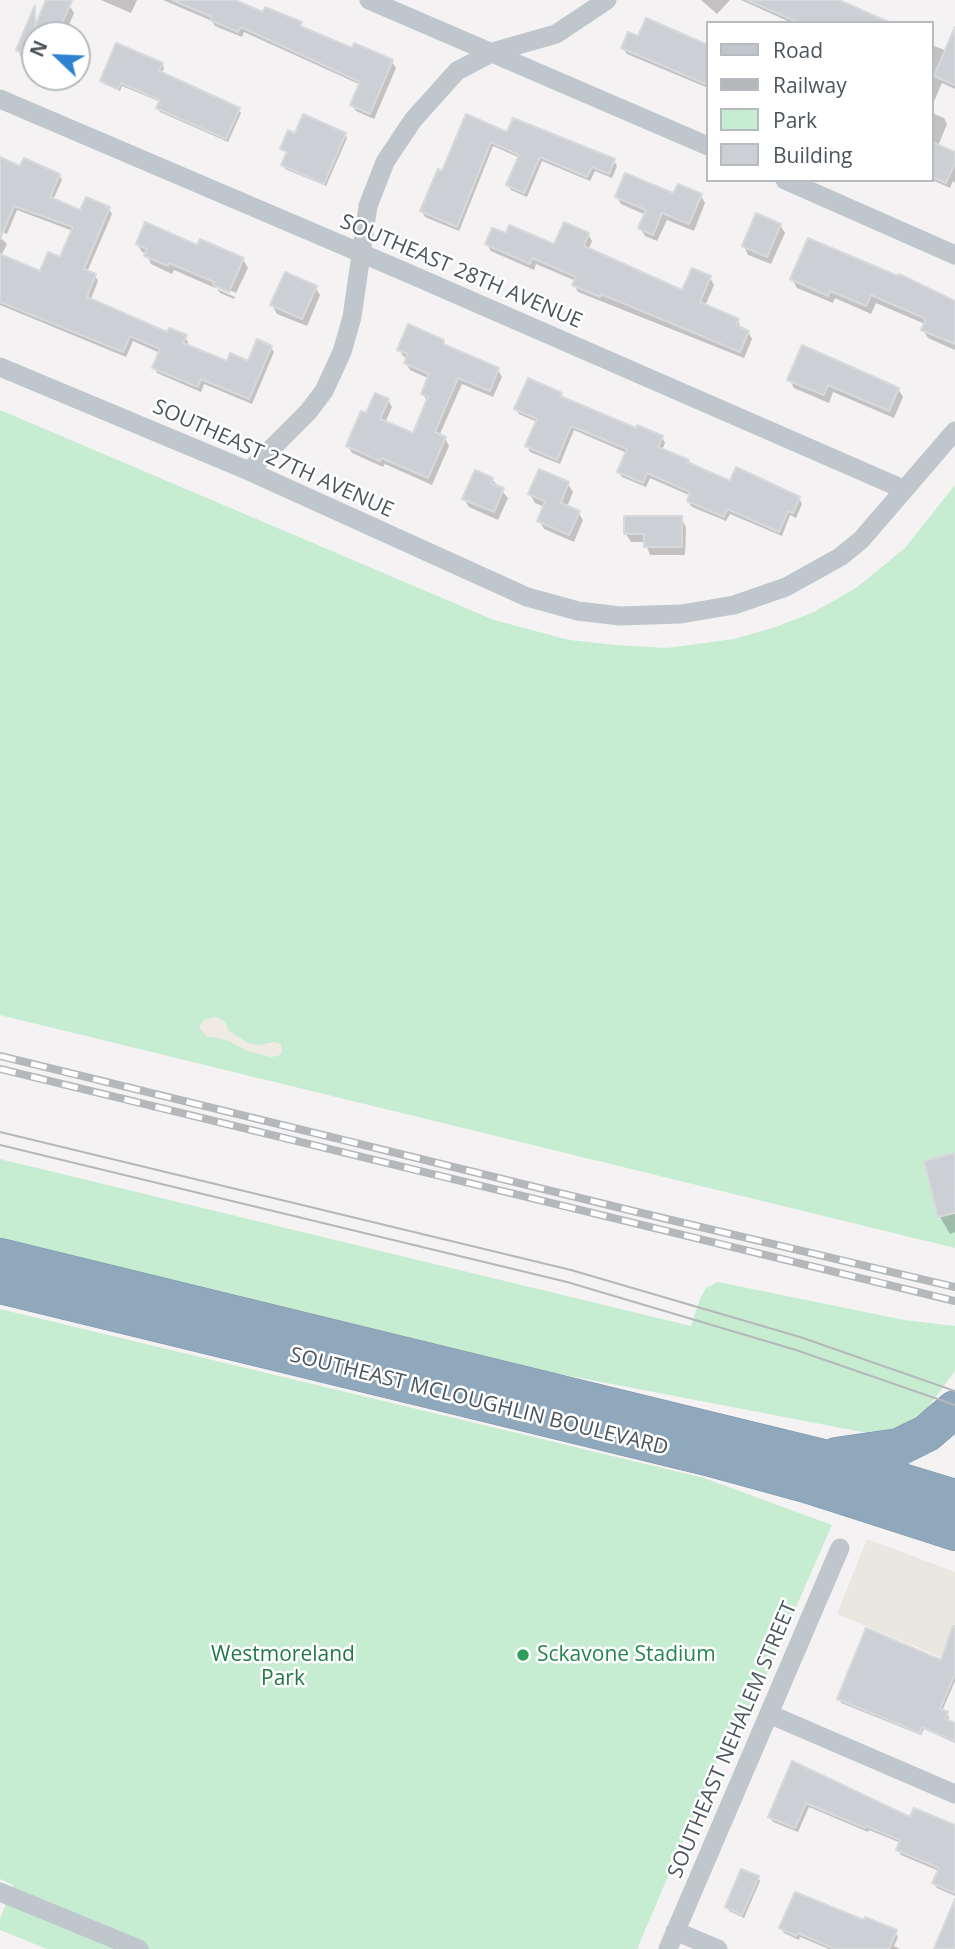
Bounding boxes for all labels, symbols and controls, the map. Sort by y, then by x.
north arrow [21,21,91,91]
legend [706,21,934,182]
text: N [24,36,53,61]
text: Road [773,36,823,64]
text: Railway [773,71,847,99]
text: Park [773,106,817,134]
text: Building [773,141,852,169]
street label: SOUTHEAST 28TH AVENUE [336,210,586,334]
street label: SOUTHEAST 27TH AVENUE [149,395,397,523]
street label: SOUTHEAST MCLOUGHLIN BOULEVARD [287,1343,671,1461]
street label: SOUTHEAST NEHALEM STREET [663,1598,803,1882]
park label: Westmoreland Park [211,1642,355,1692]
place label: Sckavone Stadium [537,1642,716,1668]
marker: Sckavone Stadium [515,1647,531,1663]

